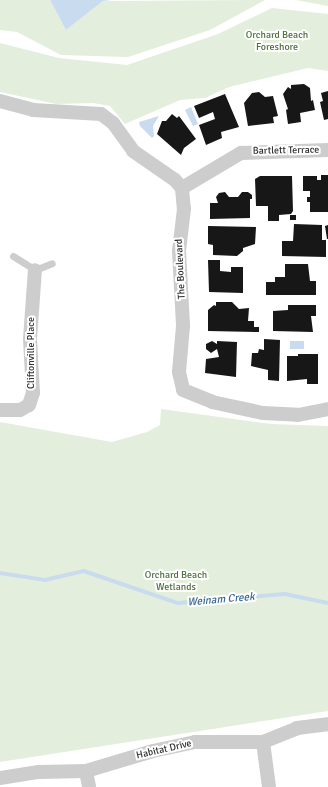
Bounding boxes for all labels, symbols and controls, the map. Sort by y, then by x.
park label: Orchard Beach Foreshore [246,29,308,52]
street label: Bartlett Terrace [253,144,319,158]
street label: The Boulevard [173,238,189,300]
street label: Cliftonville Place [26,317,38,389]
park label: Orchard Beach Wetlands [145,569,207,592]
water label: Weinam Creek [187,590,255,610]
street label: Habitat Drive [135,738,193,762]

